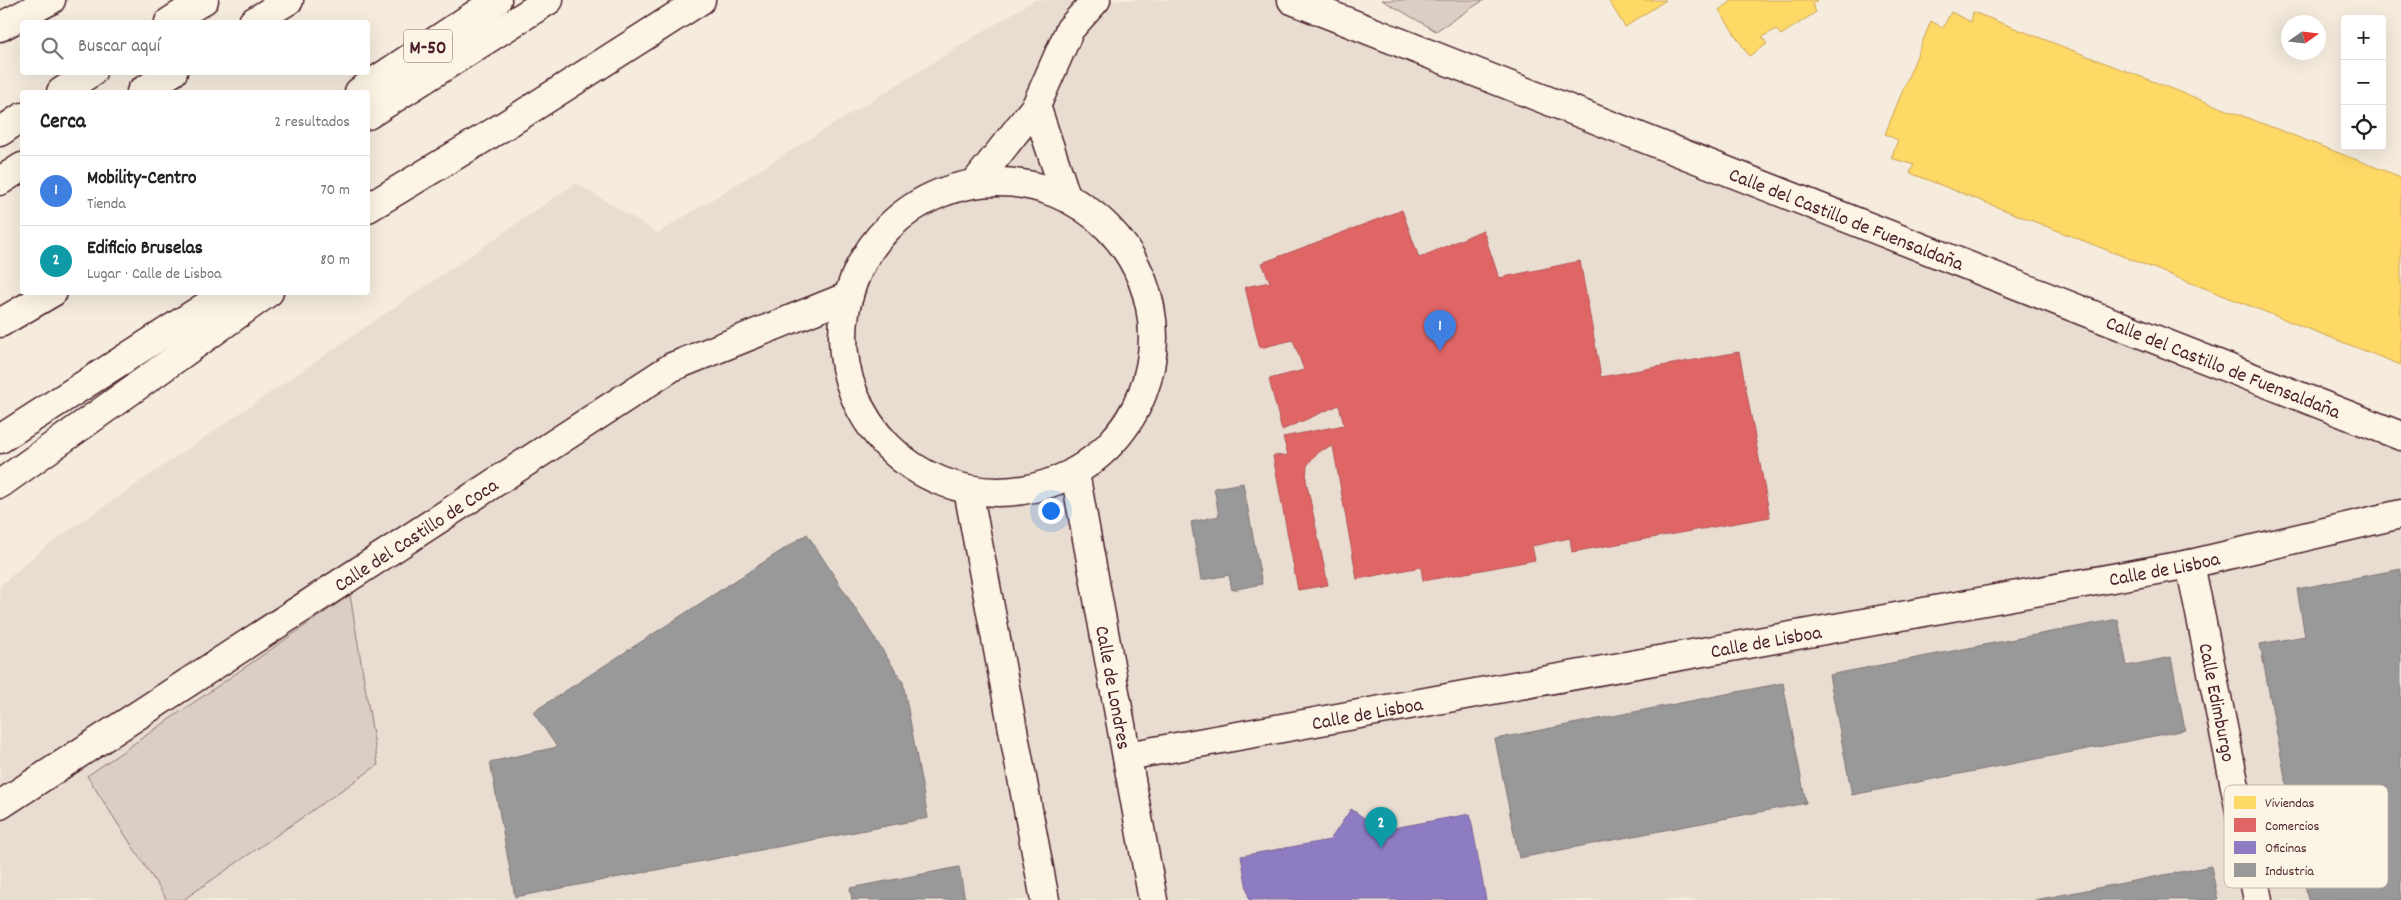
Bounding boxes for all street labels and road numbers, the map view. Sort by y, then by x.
road number: M-50 [404,29,452,62]
street label: Calle del Castillo de Fuensaldaña [1724,162,1968,280]
street label: Calle del Castillo de Fuensaldaña [2101,310,2345,428]
street label: Calle del Castillo de Coca [330,473,505,600]
street label: Calle de Lisboa [2107,546,2224,595]
street label: Calle de Lisboa [1708,620,1825,667]
street label: Calle de Londres [1086,624,1136,752]
street label: Calle Edimburgo [2189,641,2241,765]
street label: Calle de Lisboa [1310,692,1426,739]

